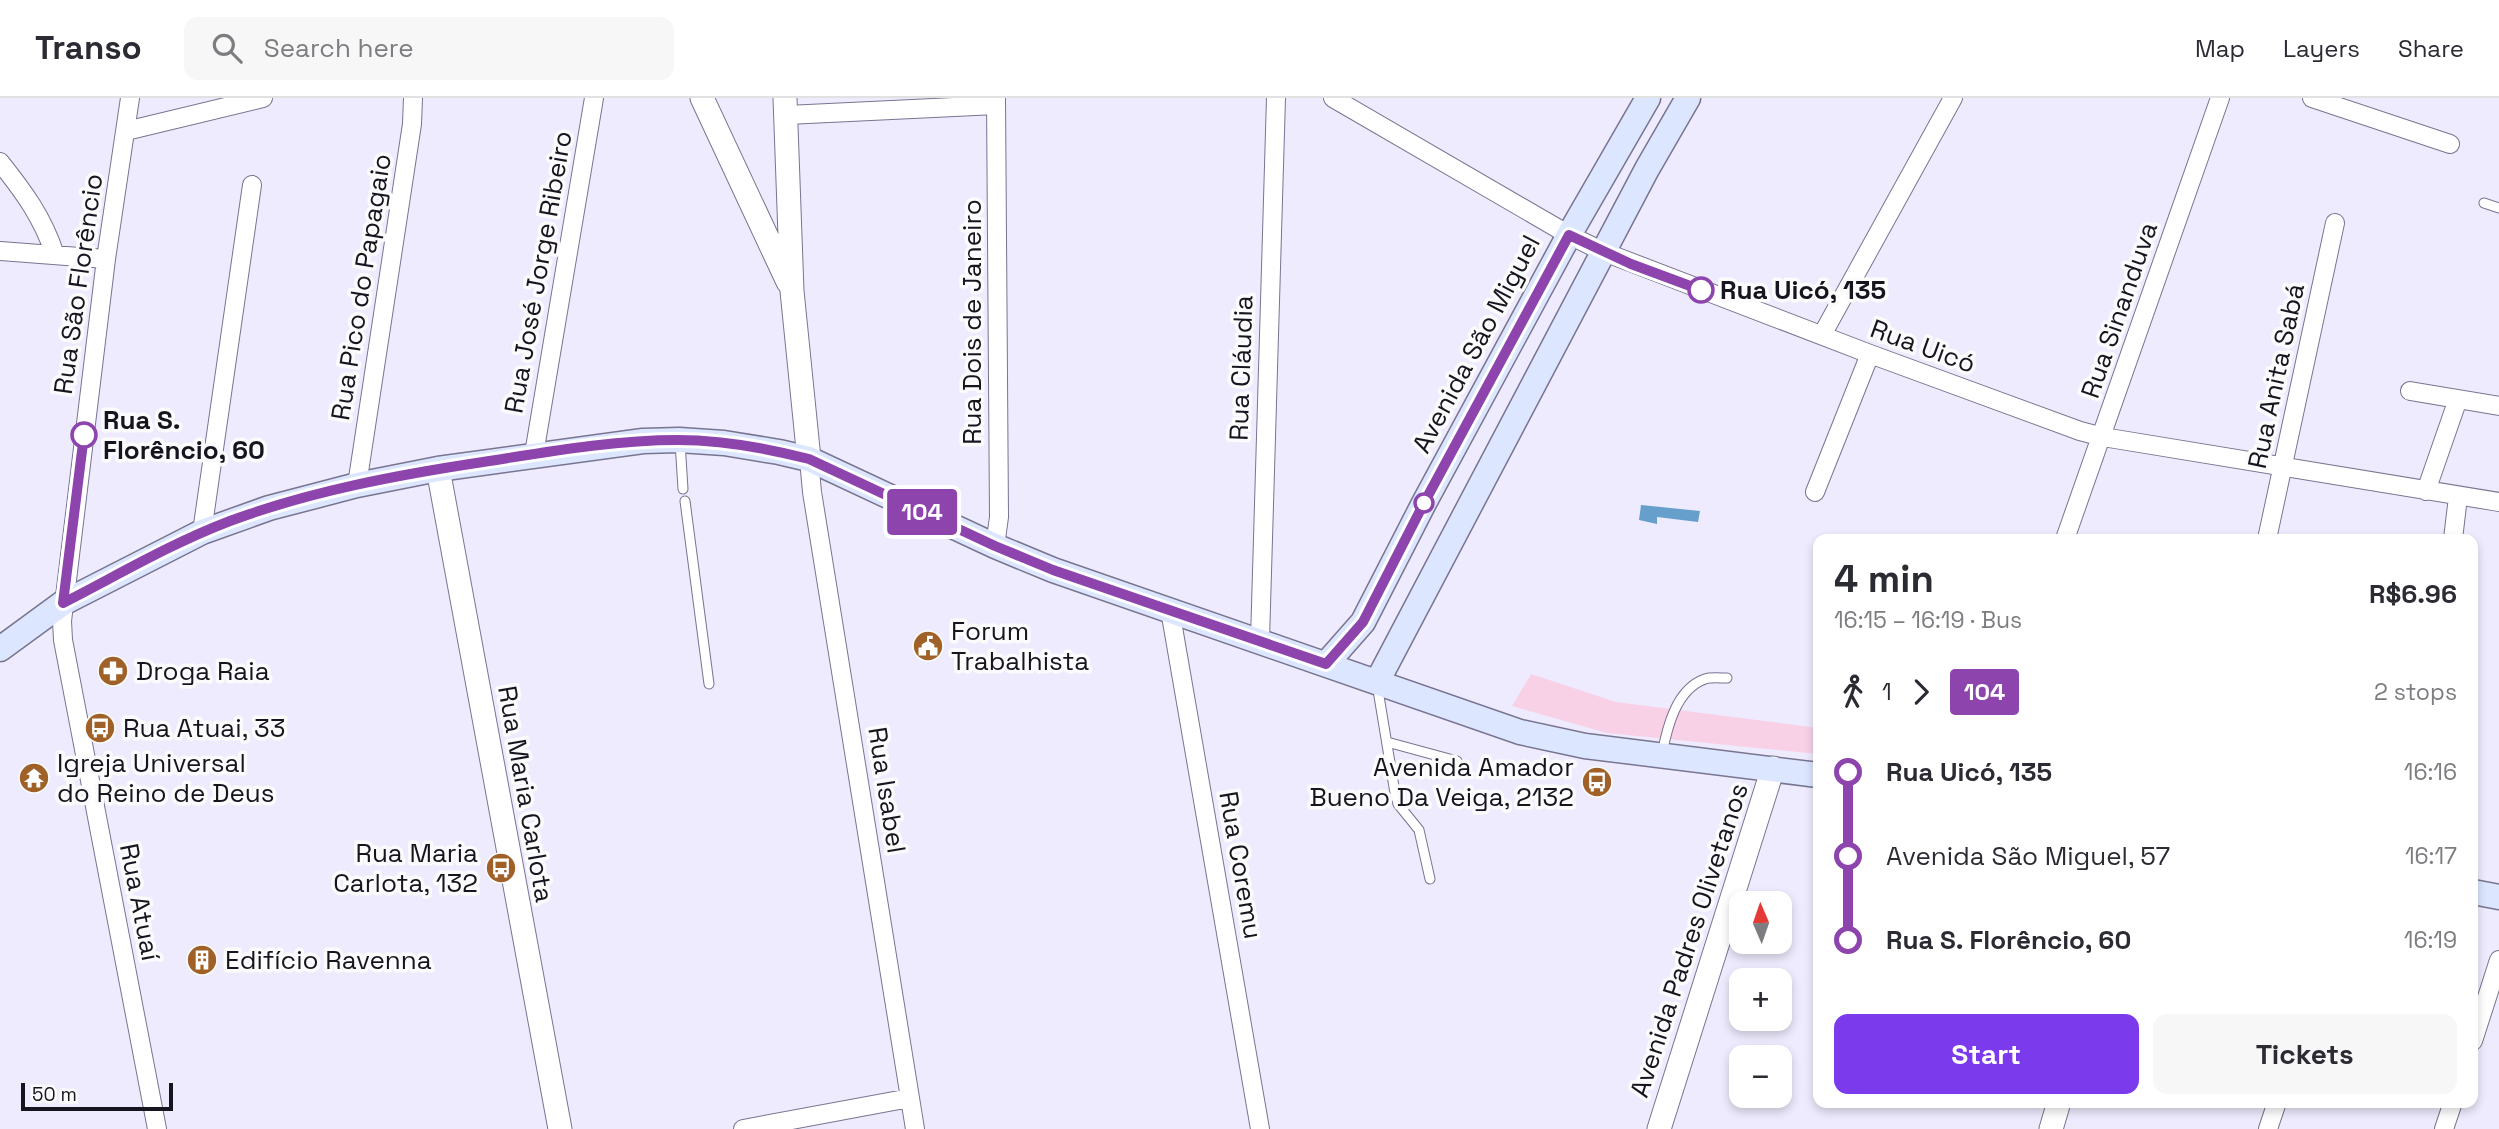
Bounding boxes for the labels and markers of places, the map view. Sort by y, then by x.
place label: Rua Uicó, 135 [1720,273,1886,307]
marker: Rua Uicó, 135 [1688,277,1714,303]
place label: Rua S. Florêncio, 60 [103,403,265,467]
marker: Rua S. Florêncio, 60 [71,422,97,448]
unlabelled marker [1414,493,1434,513]
place label: Forum Trabalhista [951,614,1089,678]
public building icon: Forum Trabalhista [911,629,945,663]
pharmacy icon: Droga Raia [96,654,130,688]
place label: Droga Raia [136,654,270,688]
bus stop icon: Rua Atuai, 33 [83,711,117,745]
place label: Rua Atuai, 33 [123,711,285,745]
place label: Igreja Universal do Reino de Deus [57,746,274,810]
place label: Avenida Amador Bueno Da Veiga, 2132 [1309,750,1574,814]
temple icon: Igreja Universal do Reino de Deus [17,761,51,795]
bus stop icon: Avenida Amador Bueno Da Veiga, 2132 [1580,765,1614,799]
place label: Rua Maria Carlota, 132 [333,836,478,900]
bus stop icon: Rua Maria Carlota, 132 [484,851,518,885]
building icon: Edifício Ravenna [185,943,219,977]
place label: Edifício Ravenna [225,943,432,977]

